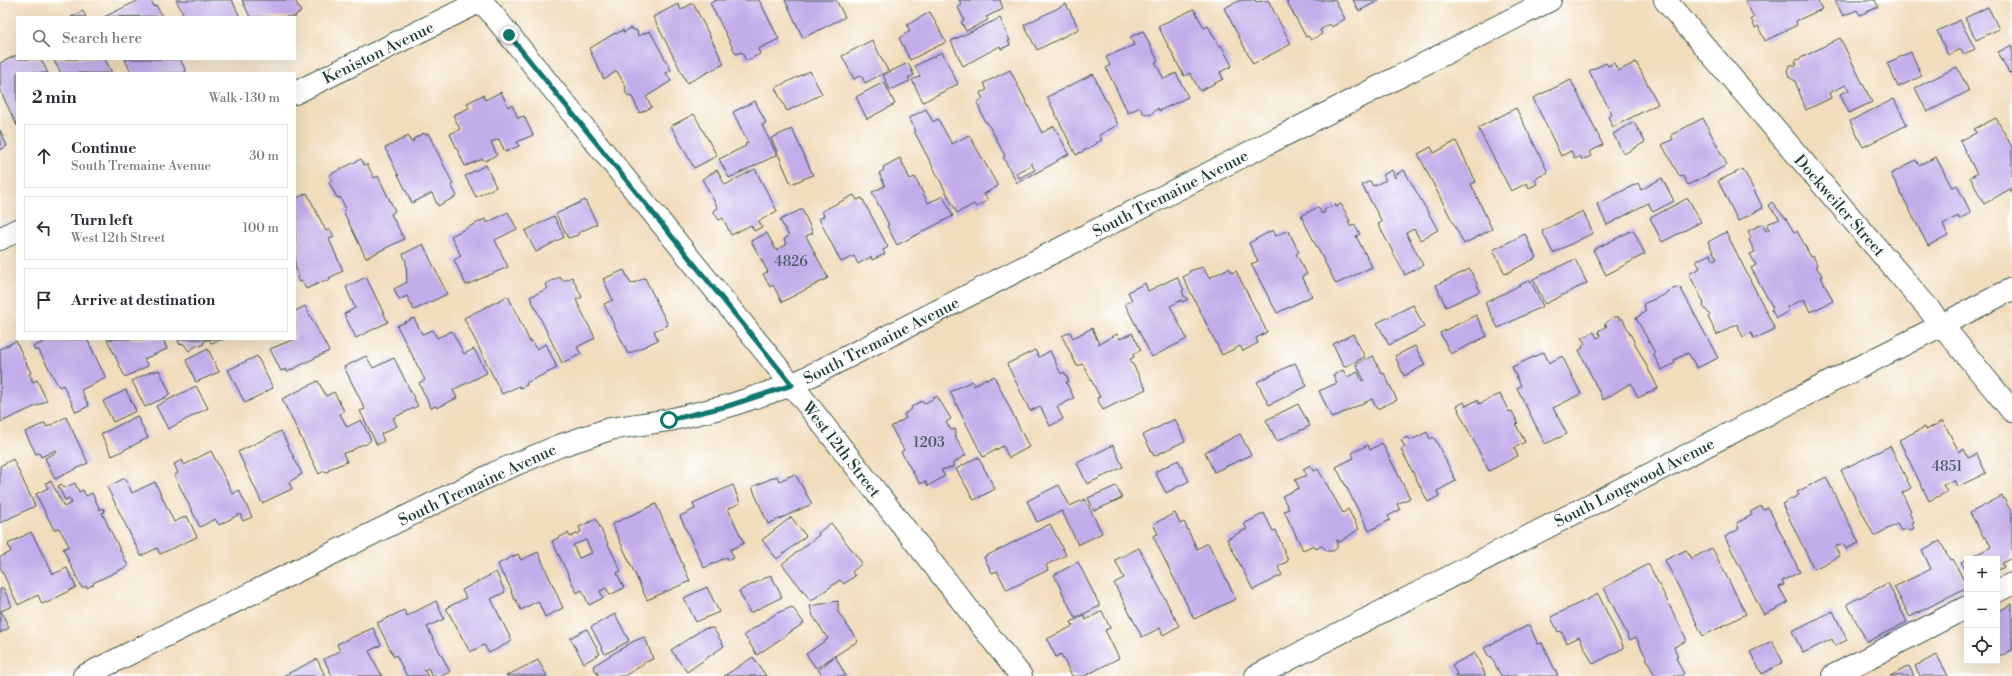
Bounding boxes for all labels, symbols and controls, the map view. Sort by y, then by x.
search box [16,16,296,60]
street label: Keniston Avenue [319,17,438,89]
route end [500,26,518,44]
icon: search [30,27,52,49]
text: Search here [62,29,142,48]
text: 2 min [32,87,77,109]
text: Walk · 130 m [209,90,280,106]
text: Continue [71,139,136,158]
icon: ahead [33,145,55,167]
street label: South Tremaine Avenue [1089,146,1252,242]
text: 30 m [249,148,279,164]
street label: Dockweiler Street [1790,151,1889,261]
text: South Tremaine Avenue [71,158,211,174]
text: Turn left [71,211,133,230]
icon: left [33,217,55,239]
text: 100 m [243,220,279,236]
text: West 12th Street [71,230,165,246]
house number: 4826 [774,253,808,271]
icon: arrive [33,289,55,311]
text: Arrive at destination [71,291,215,310]
street label: South Tremaine Avenue [800,293,963,389]
street label: West 12th Street [797,397,885,502]
route start [660,411,678,429]
house number: 1203 [913,434,945,452]
street label: South Longwood Avenue [1551,434,1718,532]
street label: South Tremaine Avenue [395,439,560,530]
house number: 4851 [1932,458,1962,476]
map controls [1964,556,2000,664]
button: + [1964,556,2000,592]
button: − [1964,592,2000,628]
button: locate [1964,628,2000,664]

